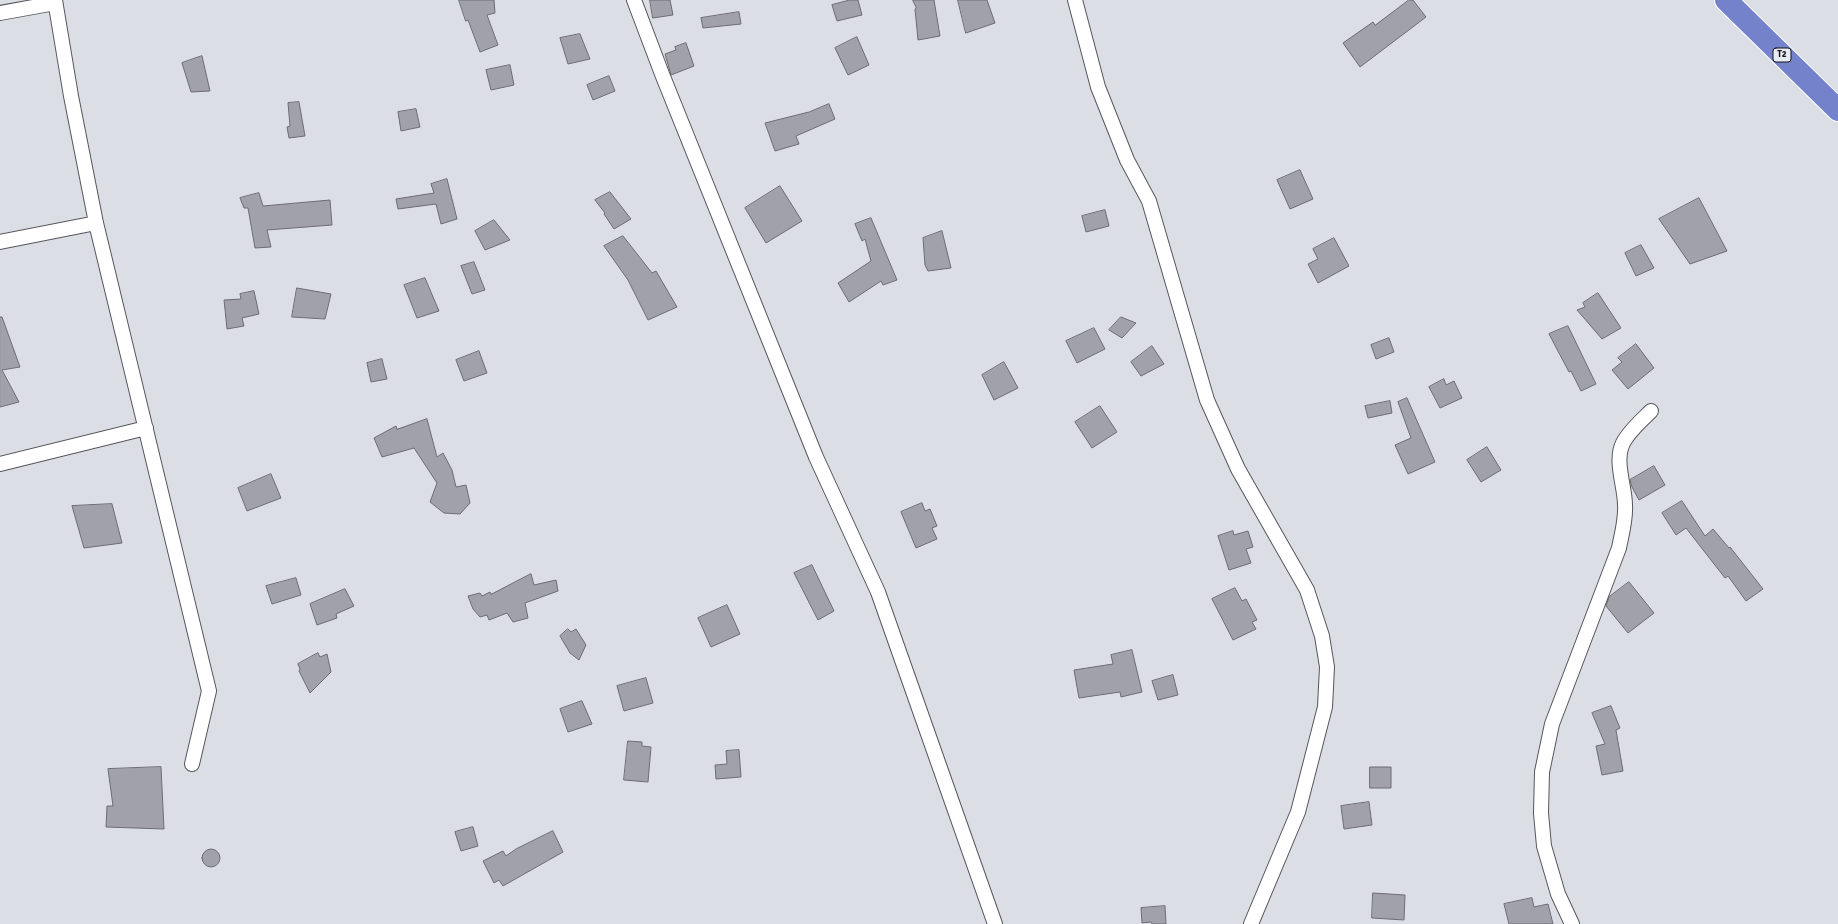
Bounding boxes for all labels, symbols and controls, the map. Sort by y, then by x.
road number: T2 [1773,48,1791,62]

